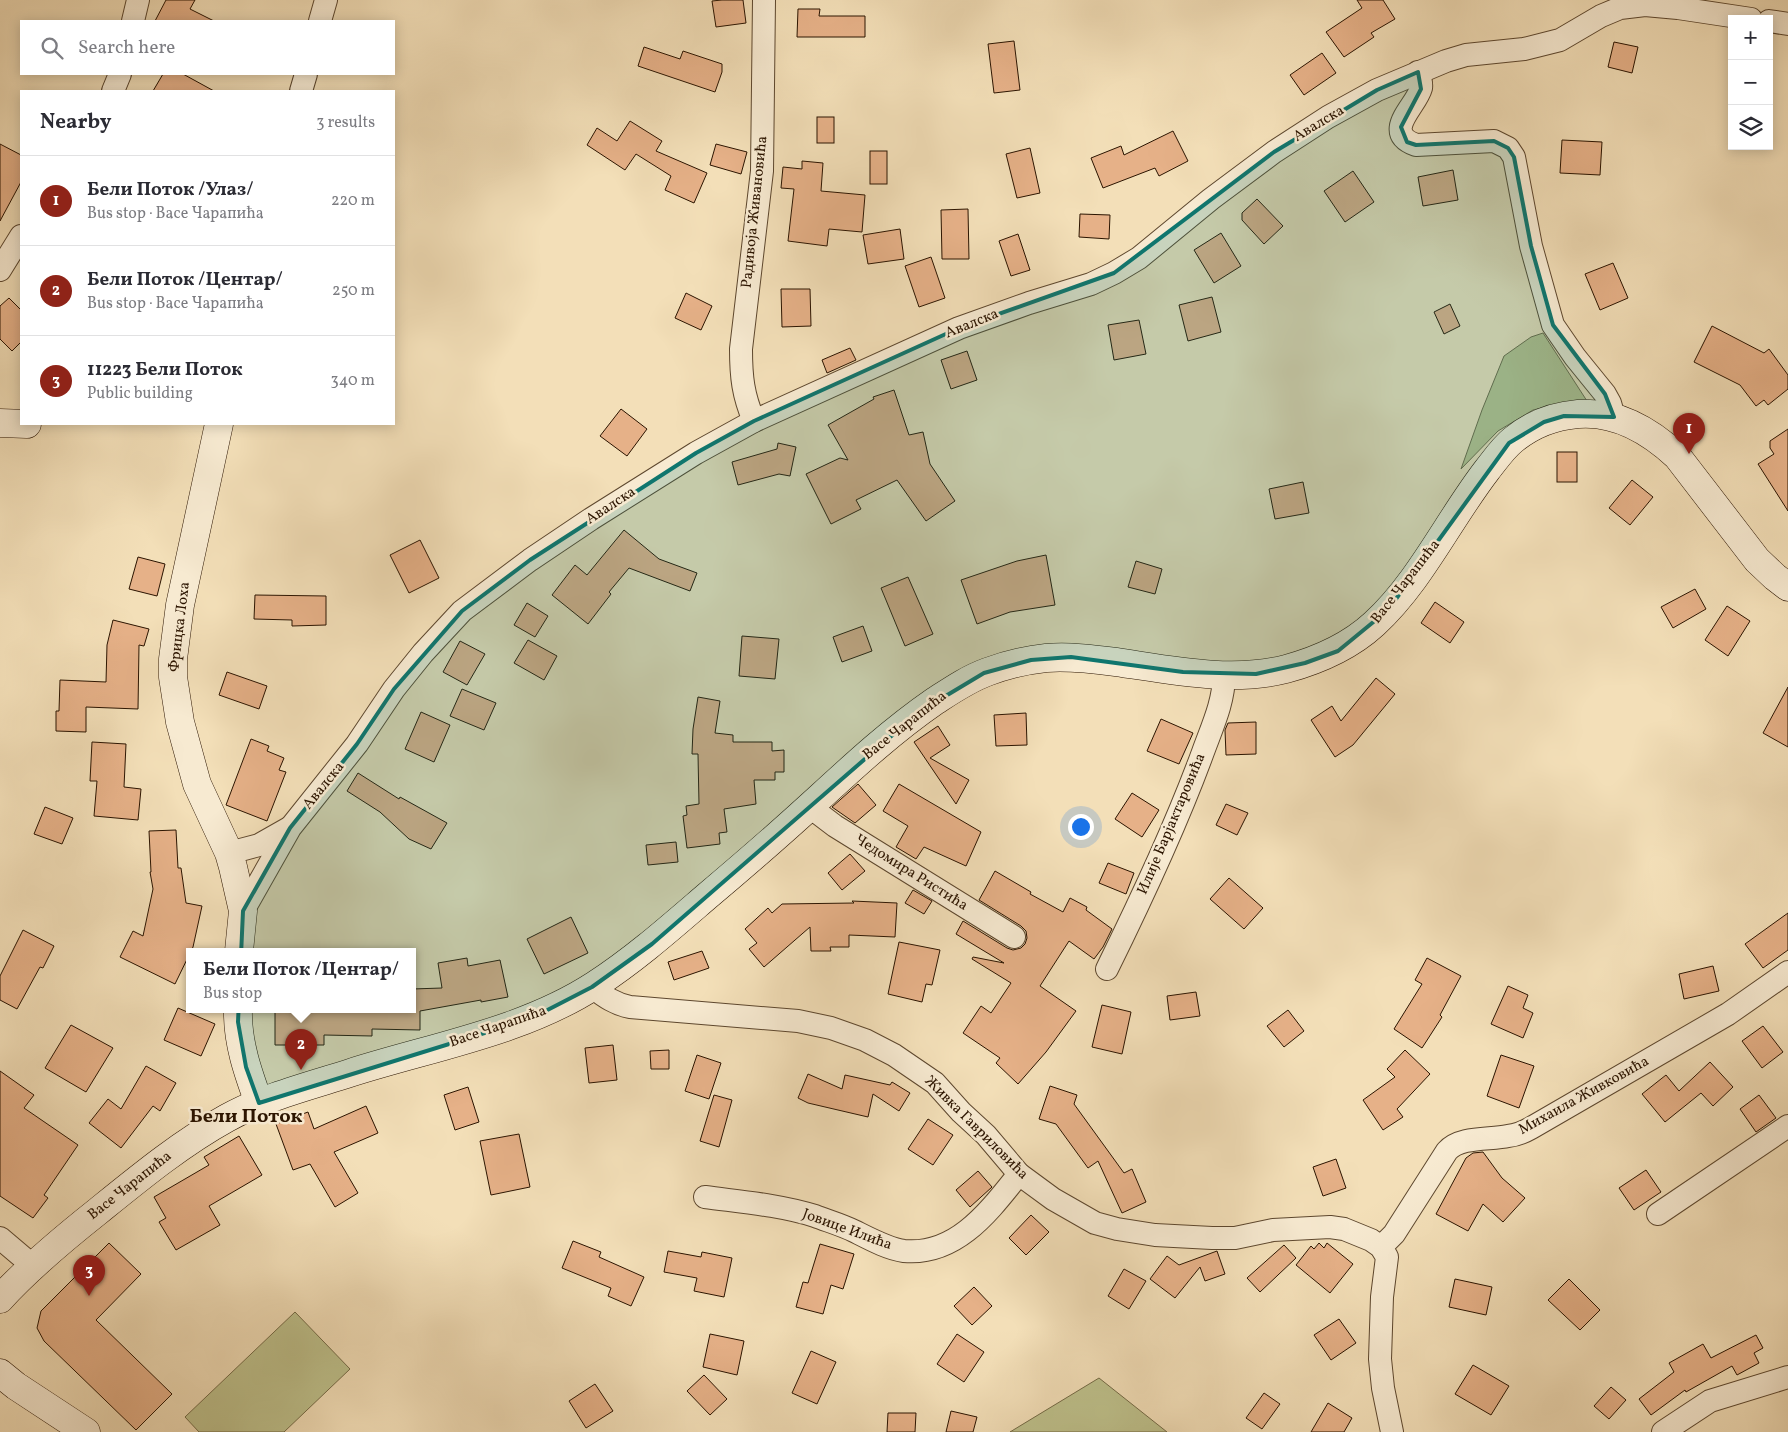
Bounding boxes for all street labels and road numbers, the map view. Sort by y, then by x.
street label: Авалска [1290,101,1348,147]
street label: Радивоја Живановића [737,135,773,289]
street label: Авалска [942,304,1002,344]
street label: Авалска [582,482,640,530]
street label: Васе Чарапића [1366,536,1446,628]
street label: Фрицка Лоха [164,581,196,673]
street label: Васе Чарапића [859,686,951,766]
street label: Илије Барјактаровића [1133,750,1211,898]
street label: Авалска [298,758,350,814]
street label: Чедомира Ристића [850,830,972,916]
street label: Васе Чарапића [447,1001,549,1053]
street label: Михаила Живковића [1515,1051,1653,1141]
street label: Живка Гавриловића [919,1071,1033,1185]
street label: Васе Чарапића [84,1146,176,1226]
street label: Јовице Илића [799,1204,895,1256]

